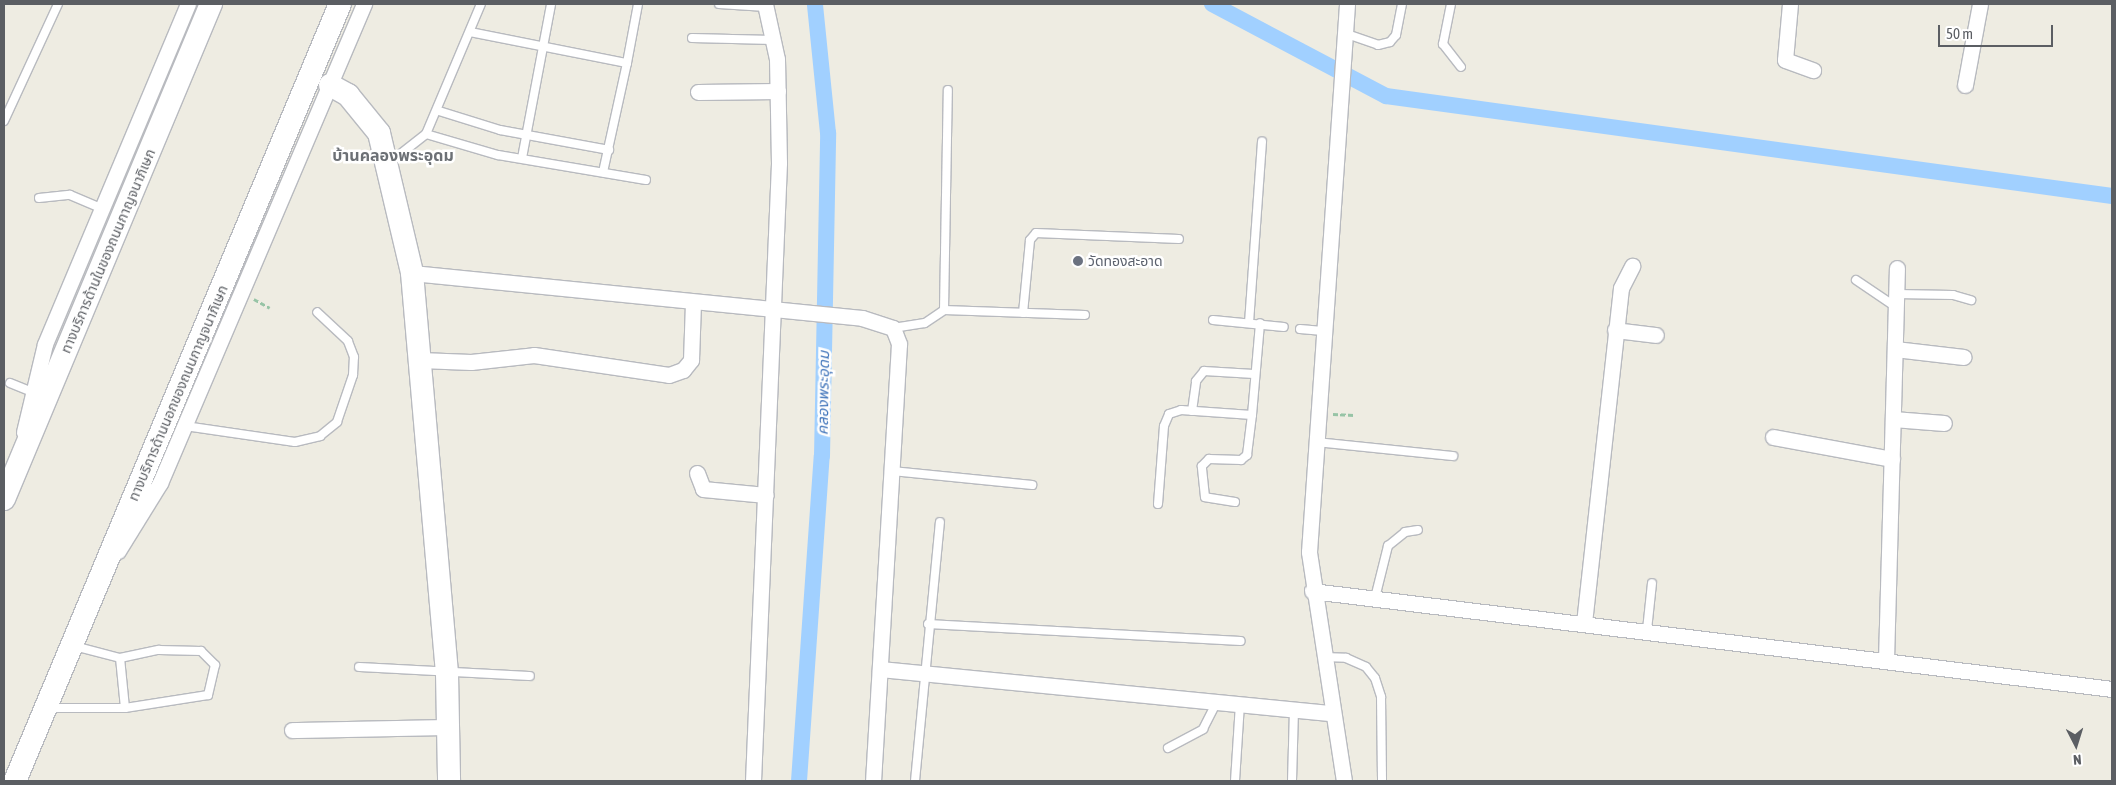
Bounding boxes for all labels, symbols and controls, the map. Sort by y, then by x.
scale bar [1941,15,2056,47]
text: 50 m [1946,25,1973,42]
district label: บ้านคลองพระอุดม [332,145,454,165]
street label: ทางบริการด้านในของถนนกาญจนาภิเษก [57,146,159,356]
place label: วัดทองสะอาด [1088,253,1163,269]
marker: วัดทองสะอาด [1072,255,1084,267]
street label: ทางบริการด้านนอกของถนนกาญจนาภิเษก [125,283,231,503]
water label: คลองพระอุดม [813,351,833,435]
north arrow [2051,720,2101,770]
text: N [2073,752,2082,768]

